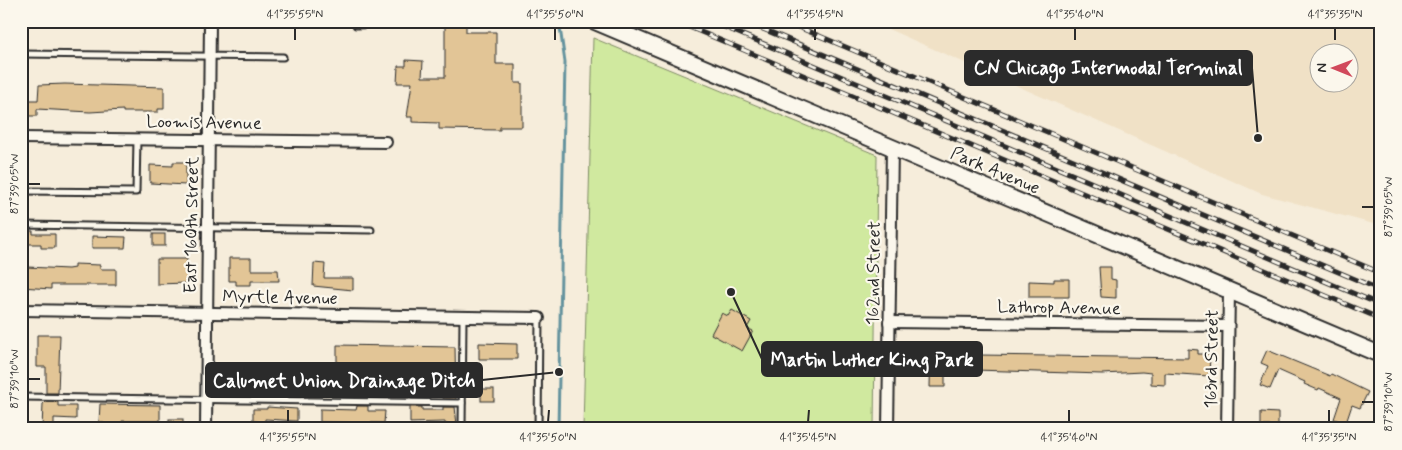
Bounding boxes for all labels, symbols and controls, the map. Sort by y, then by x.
text: 41°35'55"N [267,7,323,23]
text: 41°35'50"N [527,7,584,23]
text: 41°35'45"N [787,7,843,23]
text: 41°35'40"N [1047,7,1103,23]
text: 41°35'35"N [1308,7,1362,23]
north arrow [1310,42,1360,92]
callout: CN Chicago Intermodal Terminal [965,51,1252,85]
text: CN Chicago Intermodal Terminal [974,56,1243,84]
text: N [1313,63,1331,73]
street label: Loomis Avenue [146,110,262,136]
street label: Park Avenue [947,141,1043,201]
text: 87°39'05"W [7,154,23,214]
street label: East 160th Street [179,156,205,294]
text: 87°39'05"W [1381,177,1397,237]
street label: 162nd Street [861,221,887,325]
street label: Myrtle Avenue [222,285,338,311]
street label: Lathrop Avenue [997,295,1121,321]
street label: 163rd Street [1199,309,1225,409]
callout: Martin Luther King Park [762,342,982,376]
text: Martin Luther King Park [770,348,974,374]
text: 87°39'10"W [7,349,23,409]
callout: Calumet Union Drainage Ditch [206,363,482,397]
text: Calumet Union Drainage Ditch [213,369,476,395]
text: 87°39'10"W [1381,372,1397,432]
text: 41°35'55"N [260,430,316,446]
text: 41°35'50"N [520,430,577,446]
text: 41°35'45"N [780,430,836,446]
text: 41°35'40"N [1041,430,1097,446]
text: 41°35'35"N [1302,430,1356,446]

